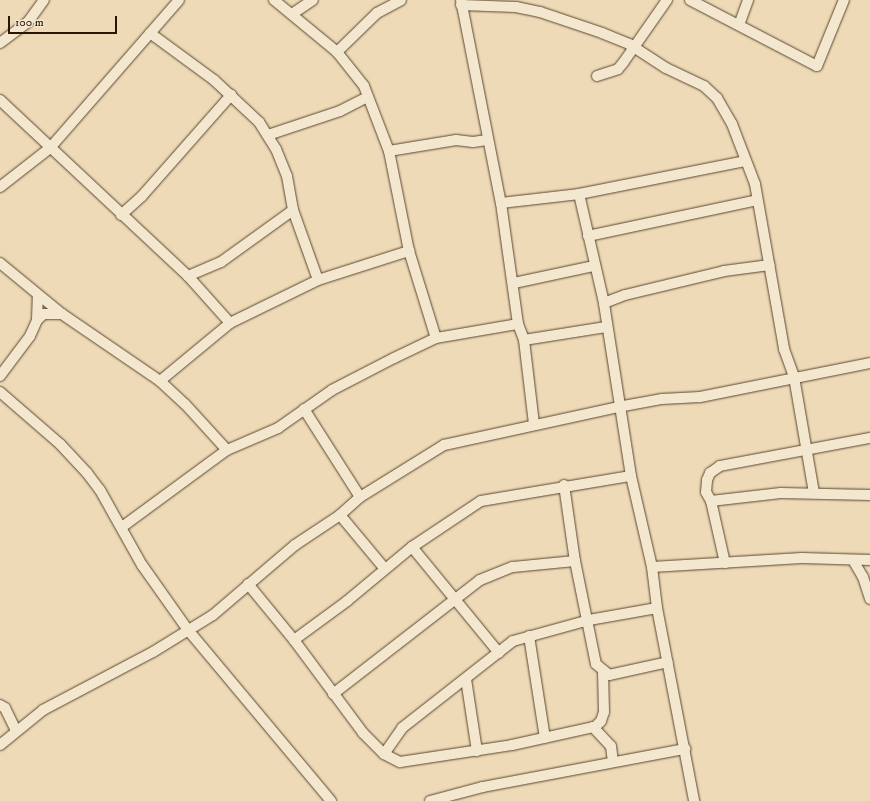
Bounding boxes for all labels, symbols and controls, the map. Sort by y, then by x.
scale bar [10,8,119,34]
text: 100 m [15,15,44,30]

